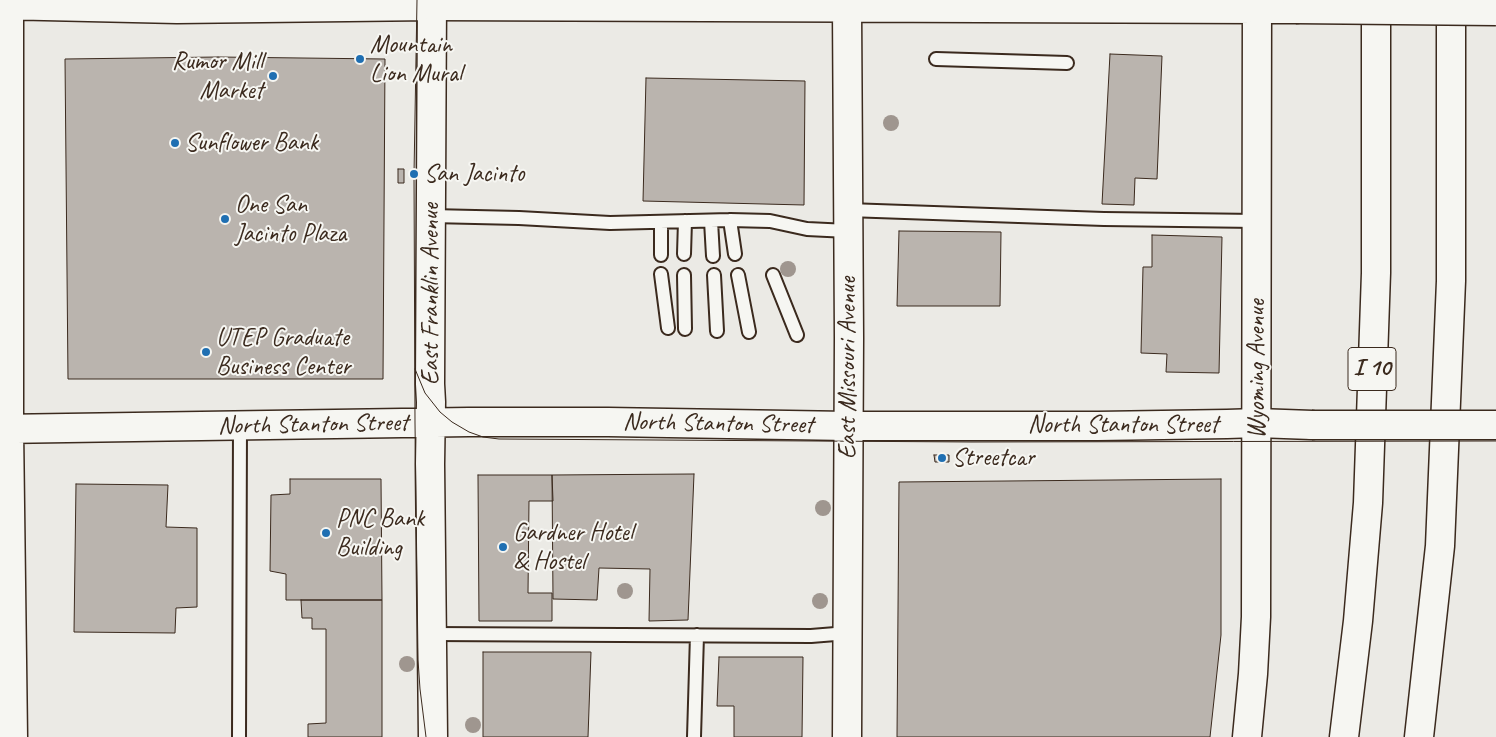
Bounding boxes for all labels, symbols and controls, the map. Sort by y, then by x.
place label: Mountain Lion Mural [370,30,462,89]
place label: Rumor Mill Market [172,47,263,106]
marker: Mountain Lion Mural [354,53,366,65]
marker: Rumor Mill Market [267,70,279,82]
place label: Sunflower Bank [185,128,318,158]
marker: Sunflower Bank [169,137,181,149]
place label: San Jacinto [424,159,524,189]
marker: San Jacinto [408,168,420,180]
place label: One San Jacinto Plaza [235,190,346,249]
street label: East Franklin Avenue [416,203,446,385]
marker: One San Jacinto Plaza [219,213,231,225]
street label: East Missouri Avenue [833,277,863,459]
street label: Wyoming Avenue [1242,299,1272,439]
place label: UTEP Graduate Business Center [216,323,350,382]
marker: UTEP Graduate Business Center [200,346,212,358]
road number: I 10 [1348,348,1396,390]
street label: North Stanton Street [623,407,813,441]
street label: North Stanton Street [218,408,408,442]
street label: North Stanton Street [1028,410,1218,440]
place label: Streetcar [952,443,1035,473]
marker: Streetcar [936,452,948,464]
place label: PNC Bank Building [336,504,424,563]
place label: Gardner Hotel & Hostel [513,518,633,577]
marker: PNC Bank Building [320,527,332,539]
marker: Gardner Hotel & Hostel [497,541,509,553]

